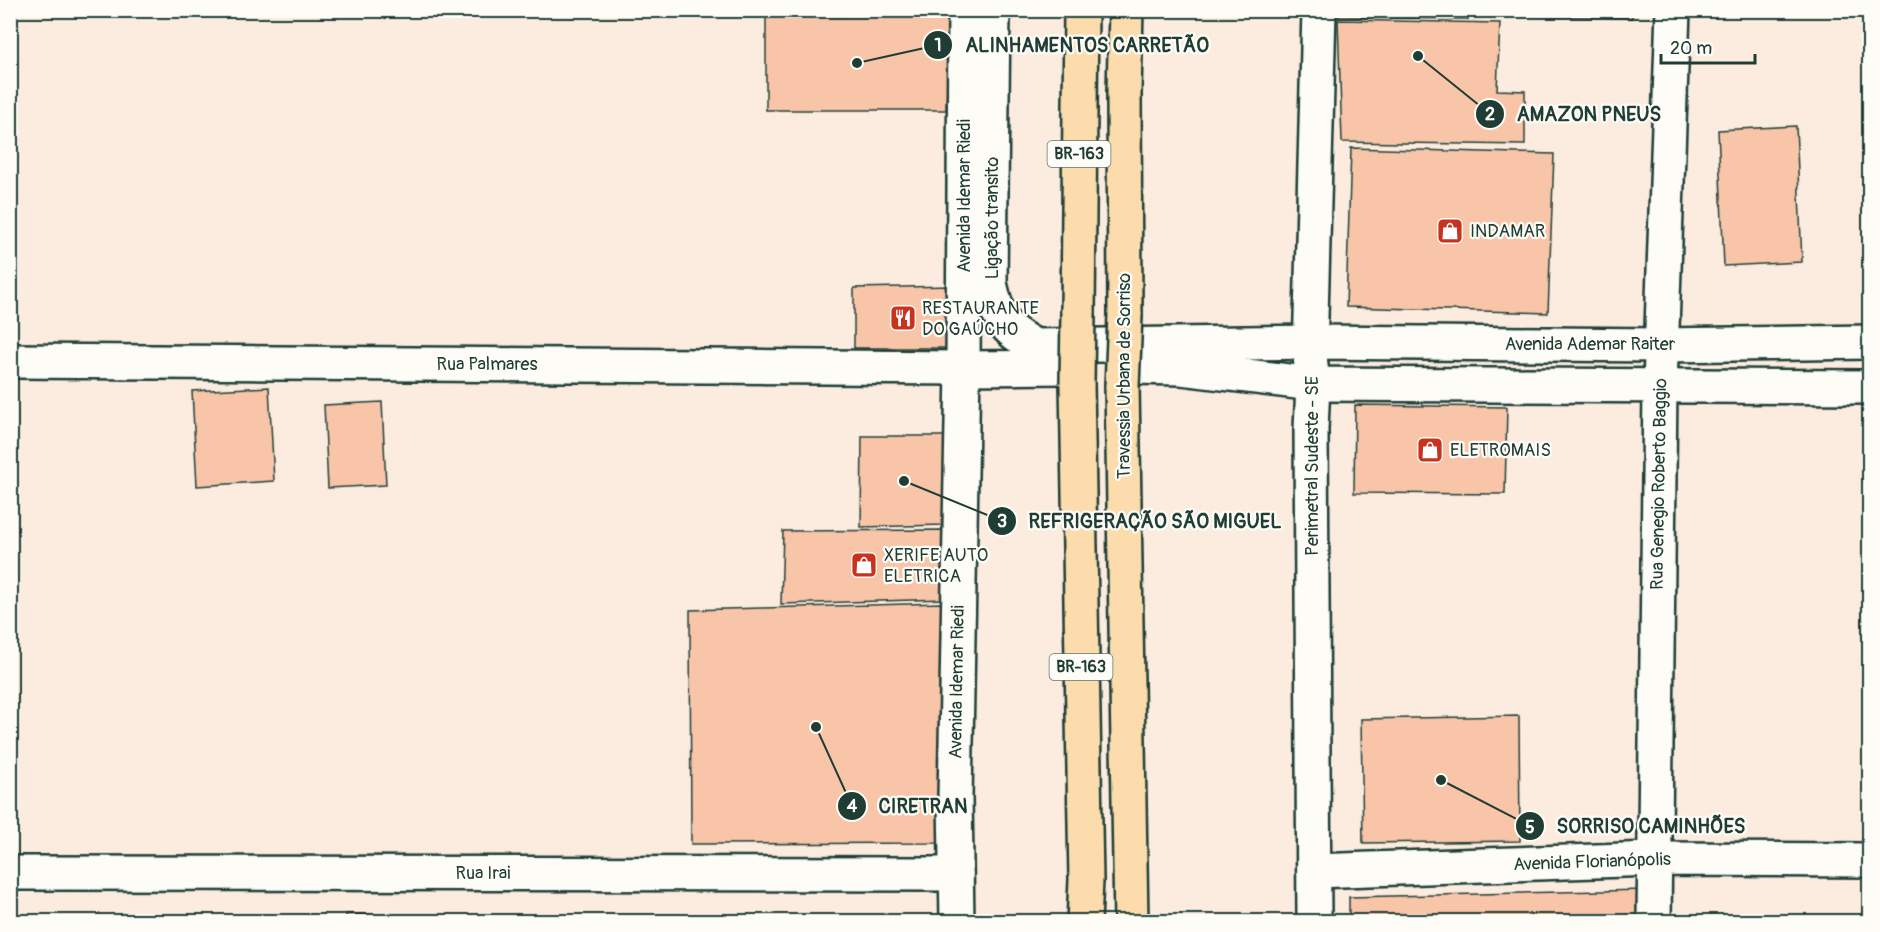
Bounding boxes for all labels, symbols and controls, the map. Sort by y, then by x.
callout: ALINHAMENTOS CARRETÃO [923,26,1220,64]
scale bar [1661,27,1756,65]
text: ALINHAMENTOS CARRETÃO [965,33,1209,58]
text: 1 [934,34,942,57]
text: 20 m [1670,37,1712,60]
callout: AMAZON PNEUS [1475,95,1674,133]
text: AMAZON PNEUS [1517,102,1661,127]
text: 2 [1485,103,1495,126]
street label: Avenida Idemar Riedi [953,119,976,273]
road number: BR-163 [1048,141,1110,167]
street label: Ligação transito [981,156,1004,279]
shop icon: INDAMAR [1435,216,1465,246]
place label: INDAMAR [1470,220,1545,243]
street label: Travessia Urbana de Sorriso [1113,273,1136,479]
place label: RESTAURANTE DO GAÚCHO [922,297,1039,341]
restaurant icon: RESTAURANTE DO GAÚCHO [888,303,918,333]
street label: Avenida Ademar Raiter [1505,333,1676,356]
street label: Rua Palmares [437,353,537,376]
street label: Perimetral Sudeste - SE [1301,376,1324,556]
street label: Rua Genegio Roberto Baggio [1646,378,1672,590]
shop icon: ELETROMAIS [1415,435,1445,465]
place label: ELETROMAIS [1450,439,1551,462]
callout: REFRIGERAÇÃO SÃO MIGUEL [987,502,1294,540]
text: REFRIGERAÇÃO SÃO MIGUEL [1029,509,1281,534]
text: 3 [997,510,1007,533]
place label: XERIFE AUTO ELETRICA [884,544,988,588]
shop icon: XERIFE AUTO ELETRICA [849,550,879,580]
street label: Avenida Idemar Riedi [944,605,970,759]
road number: BR-163 [1050,654,1112,680]
callout: CIRETRAN [837,787,980,825]
text: CIRETRAN [878,794,968,819]
text: 4 [847,795,858,818]
callout: SORRISO CAMINHÕES [1515,807,1758,845]
text: SORRISO CAMINHÕES [1557,814,1745,839]
text: 5 [1525,816,1535,839]
street label: Avenida Florianópolis [1513,848,1671,876]
street label: Rua Irai [456,862,510,885]

